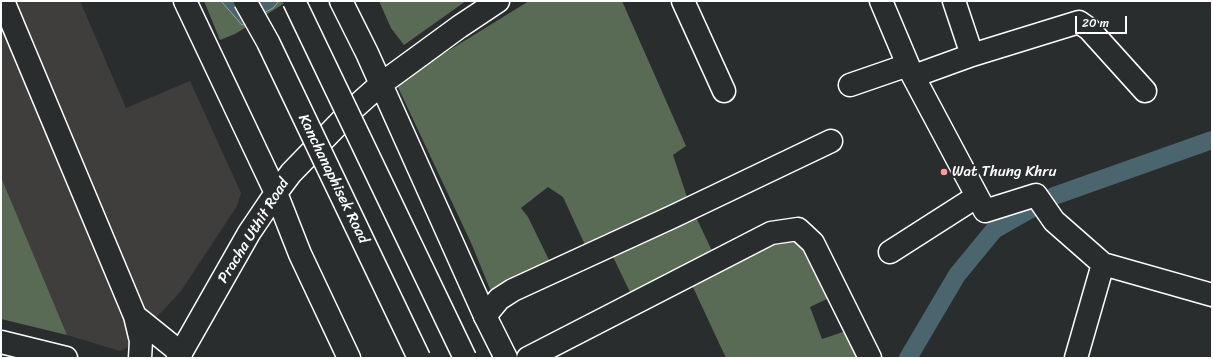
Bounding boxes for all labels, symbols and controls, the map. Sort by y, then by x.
scale bar [1077,8,1129,34]
text: 20 m [1082,12,1109,34]
street label: Kanchanaphisek Road [294,111,372,247]
place label: Wat Thung Khru [952,163,1057,181]
marker: Wat Thung Khru [939,167,949,177]
street label: Pracha Uthit Road [215,175,293,287]

